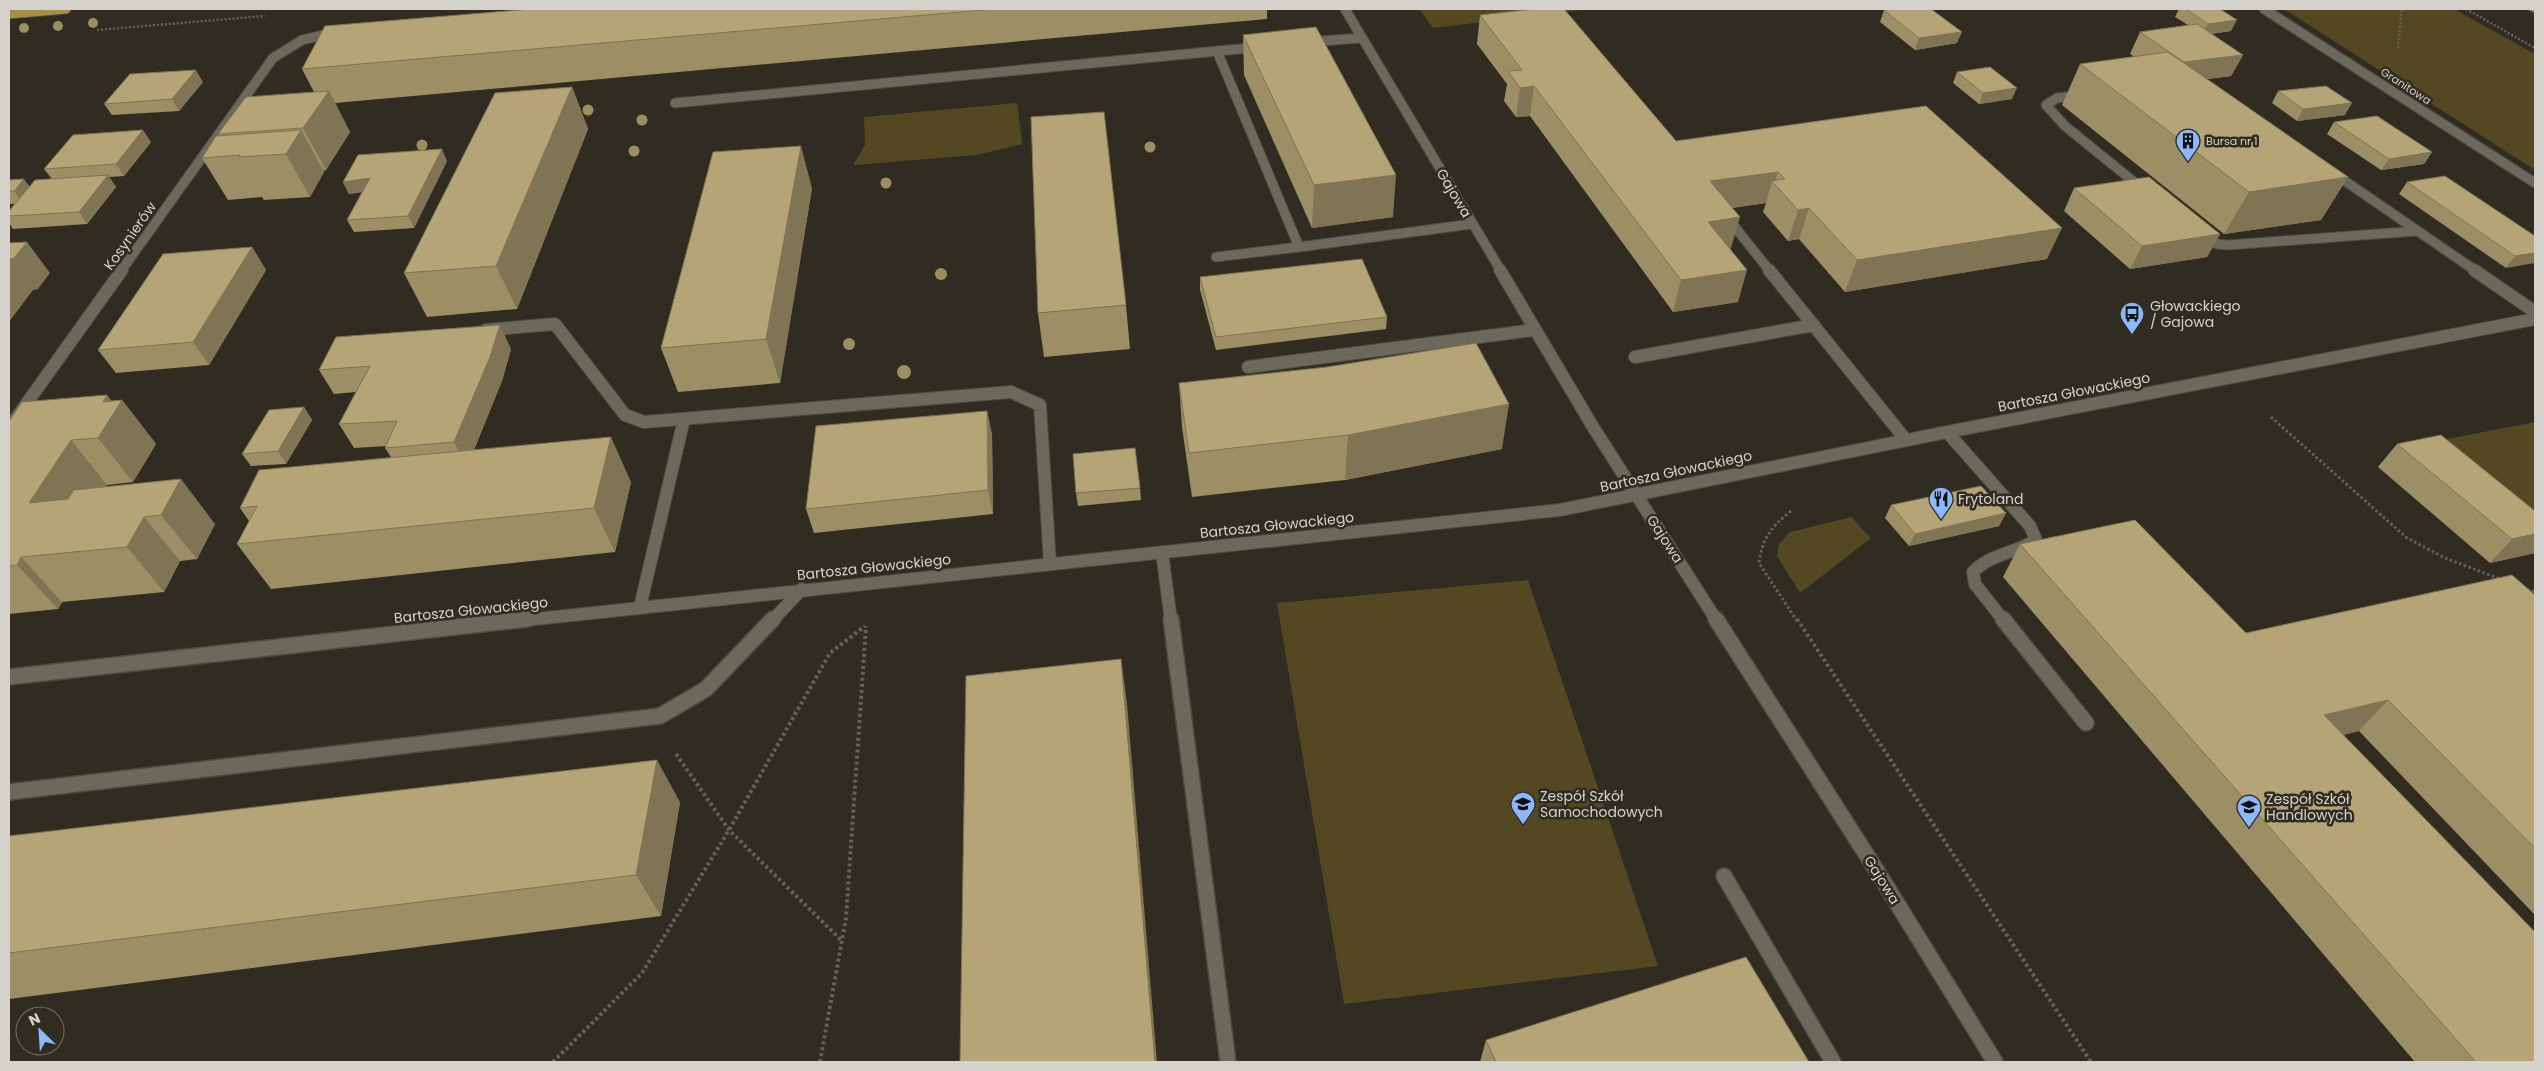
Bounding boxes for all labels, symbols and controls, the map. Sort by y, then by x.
street label: Granitowa [2378,64,2434,108]
building icon: Bursa nr 1 [2175,128,2201,162]
place label: Bursa nr 1 [2206,133,2258,149]
street label: Gajowa [1432,165,1476,221]
street label: Kosynierów [99,197,161,274]
place label: Głowackiego / Gajowa [2150,296,2241,332]
bus stop icon: Głowackiego / Gajowa [2119,301,2145,335]
street label: Bartosza Głowackiego [1996,367,2152,417]
street label: Bartosza Głowackiego [1598,445,1754,497]
restaurant icon: Frytoland [1928,486,1954,520]
place label: Frytoland [1958,489,2024,509]
street label: Bartosza Głowackiego [1199,507,1355,543]
street label: Gajowa [1642,511,1688,567]
street label: Bartosza Głowackiego [796,549,952,585]
street label: Bartosza Głowackiego [393,592,549,628]
place label: Zespół Szkół Samochodowych [1540,786,1663,822]
place label: Zespół Szkół Handlowych [2266,789,2353,825]
school or university icon: Zespół Szkół Samochodowych [1510,791,1536,825]
school or university icon: Zespół Szkół Handlowych [2236,794,2262,828]
street label: Gajowa [1859,852,1905,908]
north arrow [15,1006,65,1056]
text: N [26,1008,44,1031]

